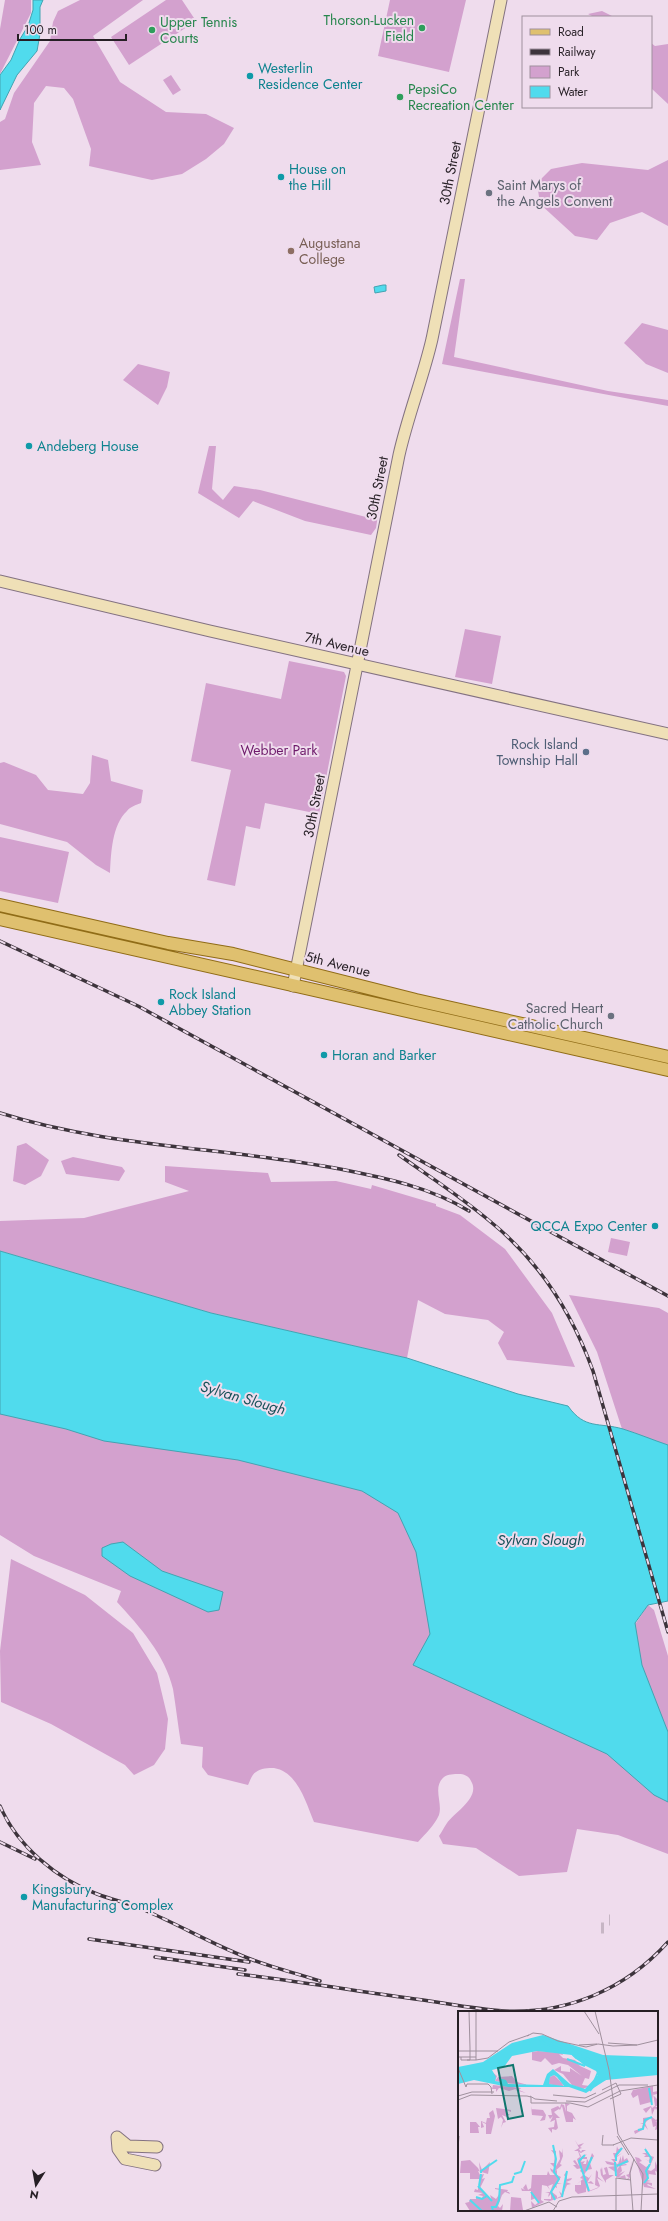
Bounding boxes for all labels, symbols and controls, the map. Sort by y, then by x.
place label: Thorson-Lucken Field [324,10,414,46]
place label: Upper Tennis Courts [160,12,238,48]
scale bar [18,16,126,42]
legend [522,16,652,108]
text: 100 m [24,21,57,39]
marker: Thorson-Lucken Field [417,23,427,33]
text: Road [558,23,584,41]
marker: Upper Tennis Courts [147,25,157,35]
text: Railway [558,43,596,61]
place label: Westerlin Residence Center [258,58,363,94]
text: Park [558,63,580,81]
marker: Westerlin Residence Center [245,71,255,81]
place label: PepsiCo Recreation Center [408,79,514,115]
text: Water [558,83,589,101]
marker: PepsiCo Recreation Center [395,92,405,102]
street label: 30th Street [434,139,466,206]
place label: House on the Hill [289,159,346,195]
marker: House on the Hill [276,172,286,182]
place label: Saint Marys of the Angels Convent [497,175,613,211]
marker: Saint Marys of the Angels Convent [484,188,494,198]
place label: Augustana College [299,233,360,269]
marker: Augustana College [286,246,296,256]
place label: Andeberg House [37,436,139,456]
marker: Andeberg House [24,441,34,451]
street label: 30th Street [361,454,393,521]
street label: 7th Avenue [303,627,371,661]
place label: Rock Island Township Hall [497,734,578,770]
park label: Webber Park [240,740,318,760]
marker: Rock Island Township Hall [581,747,591,757]
street label: 30th Street [298,772,330,839]
street label: 5th Avenue [303,946,373,982]
place label: Rock Island Abbey Station [169,984,251,1020]
marker: Rock Island Abbey Station [156,997,166,1007]
place label: Sacred Heart Catholic Church [508,998,604,1034]
marker: Sacred Heart Catholic Church [606,1011,616,1021]
place label: Horan and Barker [332,1045,437,1065]
marker: Horan and Barker [319,1050,329,1060]
place label: QCCA Expo Center [531,1216,647,1236]
marker: QCCA Expo Center [650,1221,660,1231]
water label: Sylvan Slough [198,1375,288,1421]
water label: Sylvan Slough [497,1529,585,1551]
place label: Kingsbury Manufacturing Complex [32,1879,173,1915]
marker: Kingsbury Manufacturing Complex [19,1892,29,1902]
inset map [458,2011,658,2211]
north arrow [16,2165,56,2205]
text: N [28,2186,40,2204]

